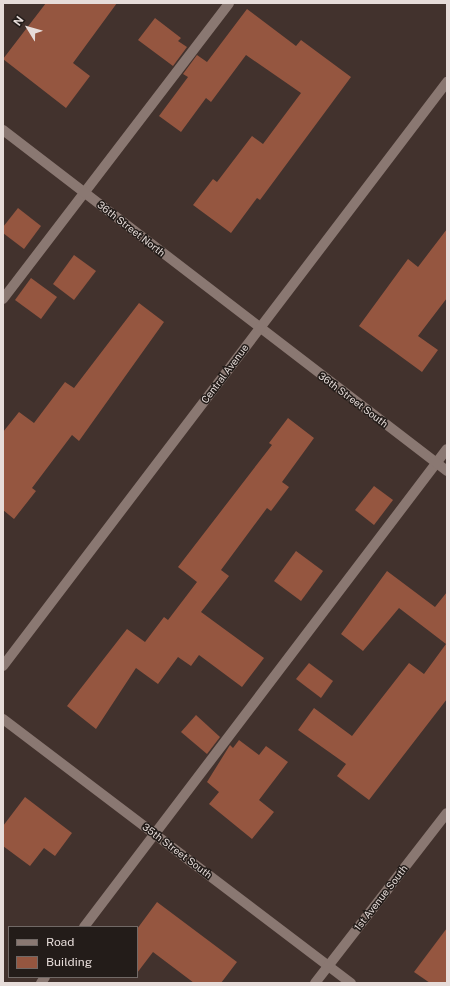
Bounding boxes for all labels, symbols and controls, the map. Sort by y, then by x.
north arrow [8,8,48,48]
text: N [11,14,26,28]
street label: 36th Street North [95,199,167,259]
street label: Central Avenue [199,342,251,406]
street label: 36th Street South [316,370,390,430]
street label: 35th Street South [140,821,214,881]
street label: 1st Avenue South [352,863,410,933]
legend [8,926,138,978]
text: Road [46,935,74,949]
text: Building [46,955,92,969]

